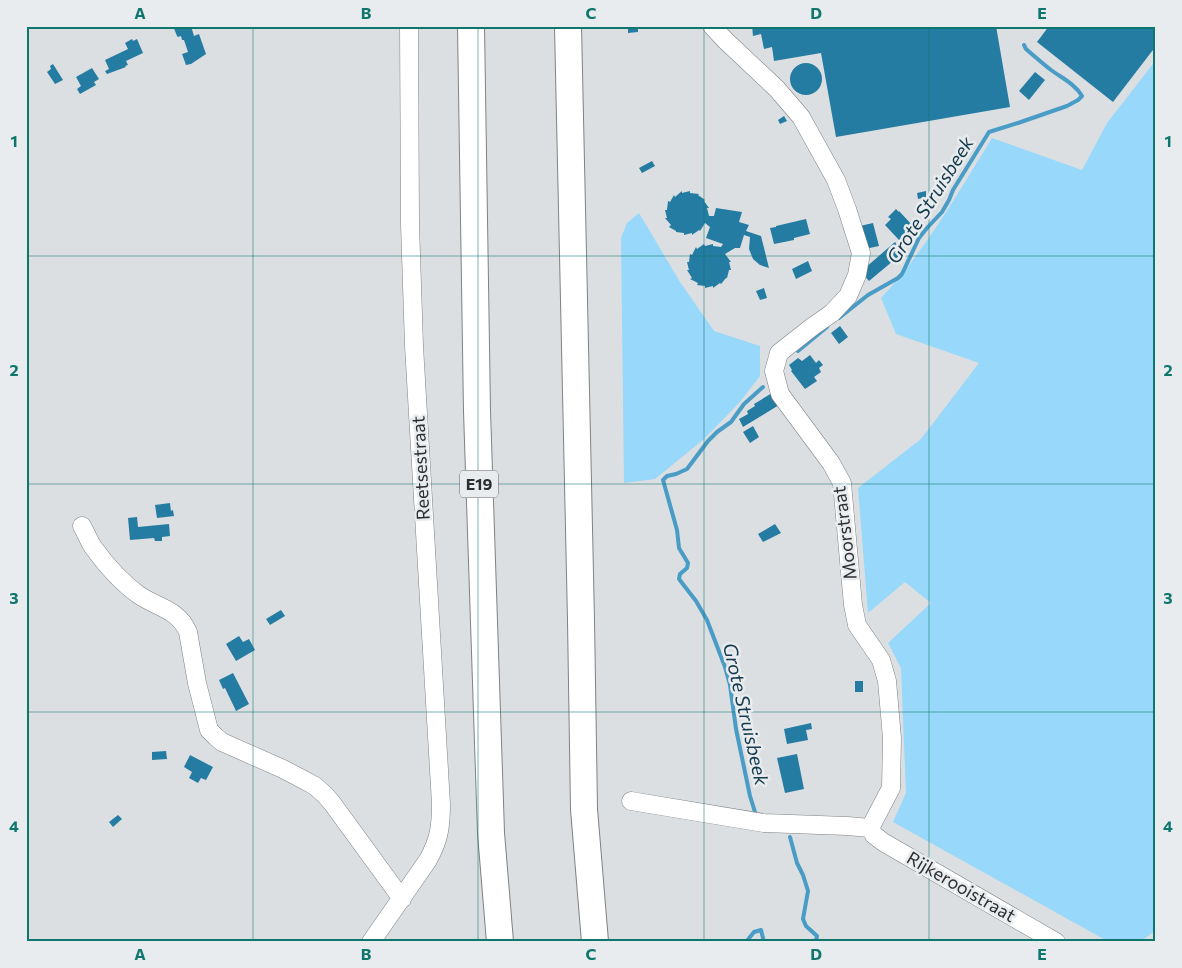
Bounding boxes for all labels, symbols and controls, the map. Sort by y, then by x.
text: A [134,3,146,22]
text: B [361,3,372,22]
text: C [586,3,597,22]
text: D [810,3,822,22]
text: E [1037,3,1047,22]
text: 1 [10,131,18,150]
water label: Grote Struisbeek [881,131,978,268]
text: 1 [1164,131,1172,150]
text: 2 [9,360,19,379]
text: 2 [1163,360,1173,379]
street label: Reetsestraat [406,415,434,521]
road number: E19 [460,470,498,498]
street label: Moorstraat [827,485,861,581]
text: 3 [9,588,19,607]
text: 3 [1163,588,1173,607]
water label: Grote Struisbeek [719,640,774,788]
text: 4 [9,816,19,835]
text: 4 [1163,816,1173,835]
street label: Rijkerooistraat [903,846,1020,926]
text: A [134,944,146,963]
text: B [361,944,372,963]
text: C [586,944,597,963]
text: D [810,944,822,963]
text: E [1037,944,1047,963]

